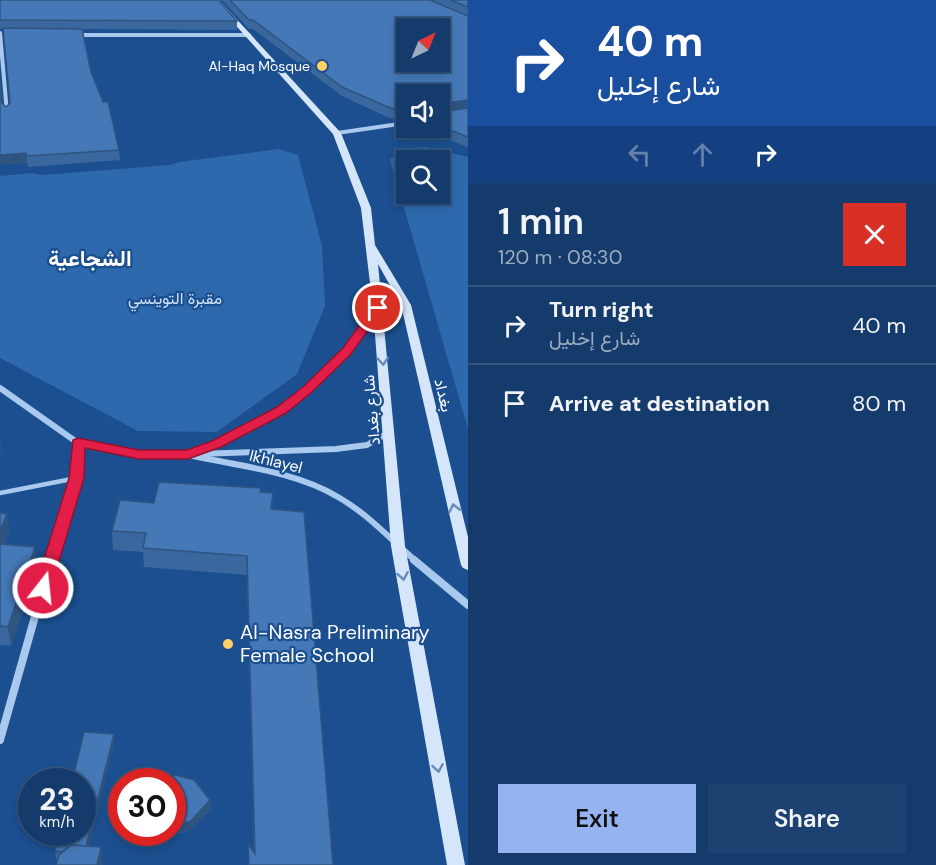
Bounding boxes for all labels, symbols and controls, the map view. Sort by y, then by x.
text: 40 m [597,14,703,69]
north arrow [396,18,450,72]
map controls [396,18,450,204]
icon: right [498,24,576,102]
place label: Al-Haq Mosque [209,57,310,75]
marker: Al-Haq Mosque [315,59,329,73]
text: شارع إخليل [597,68,720,103]
button: sound [396,84,450,138]
icon: left [623,138,656,171]
icon: ahead [686,138,719,171]
icon: right [749,138,782,171]
button: search [396,150,450,204]
text: 1 min [498,198,584,245]
button: close [843,203,906,266]
district label: الشجاعية [48,244,132,273]
text: 120 m · 08:30 [498,244,622,270]
pin [352,282,403,333]
park label: مقبرة التوينسي [128,288,222,312]
icon: arrive [361,291,394,324]
text: Turn right [549,295,654,324]
icon: right [498,309,531,342]
text: 40 m [852,311,906,340]
text: شارع إخليل [549,325,640,351]
one-way arrow [376,357,389,366]
street label: شارع بغداد [358,374,386,446]
street label: بغداد [429,376,458,414]
icon: arrive [498,387,531,420]
text: Arrive at destination [549,389,770,418]
text: 80 m [852,389,906,418]
street label: Ikhlayel [247,445,305,478]
one-way arrow [449,503,462,513]
position arrow [11,556,75,620]
one-way arrow [397,571,409,581]
place label: Al-Nasra Preliminary Female School [240,619,430,668]
marker: Al-Nasra Preliminary Female School [221,637,235,651]
one-way arrow [432,763,444,773]
speed limit sign: 30 [108,768,186,846]
text: 23 [39,780,75,819]
button: Exit [498,784,696,853]
button: Share [708,784,906,853]
text: km/h [39,812,75,832]

